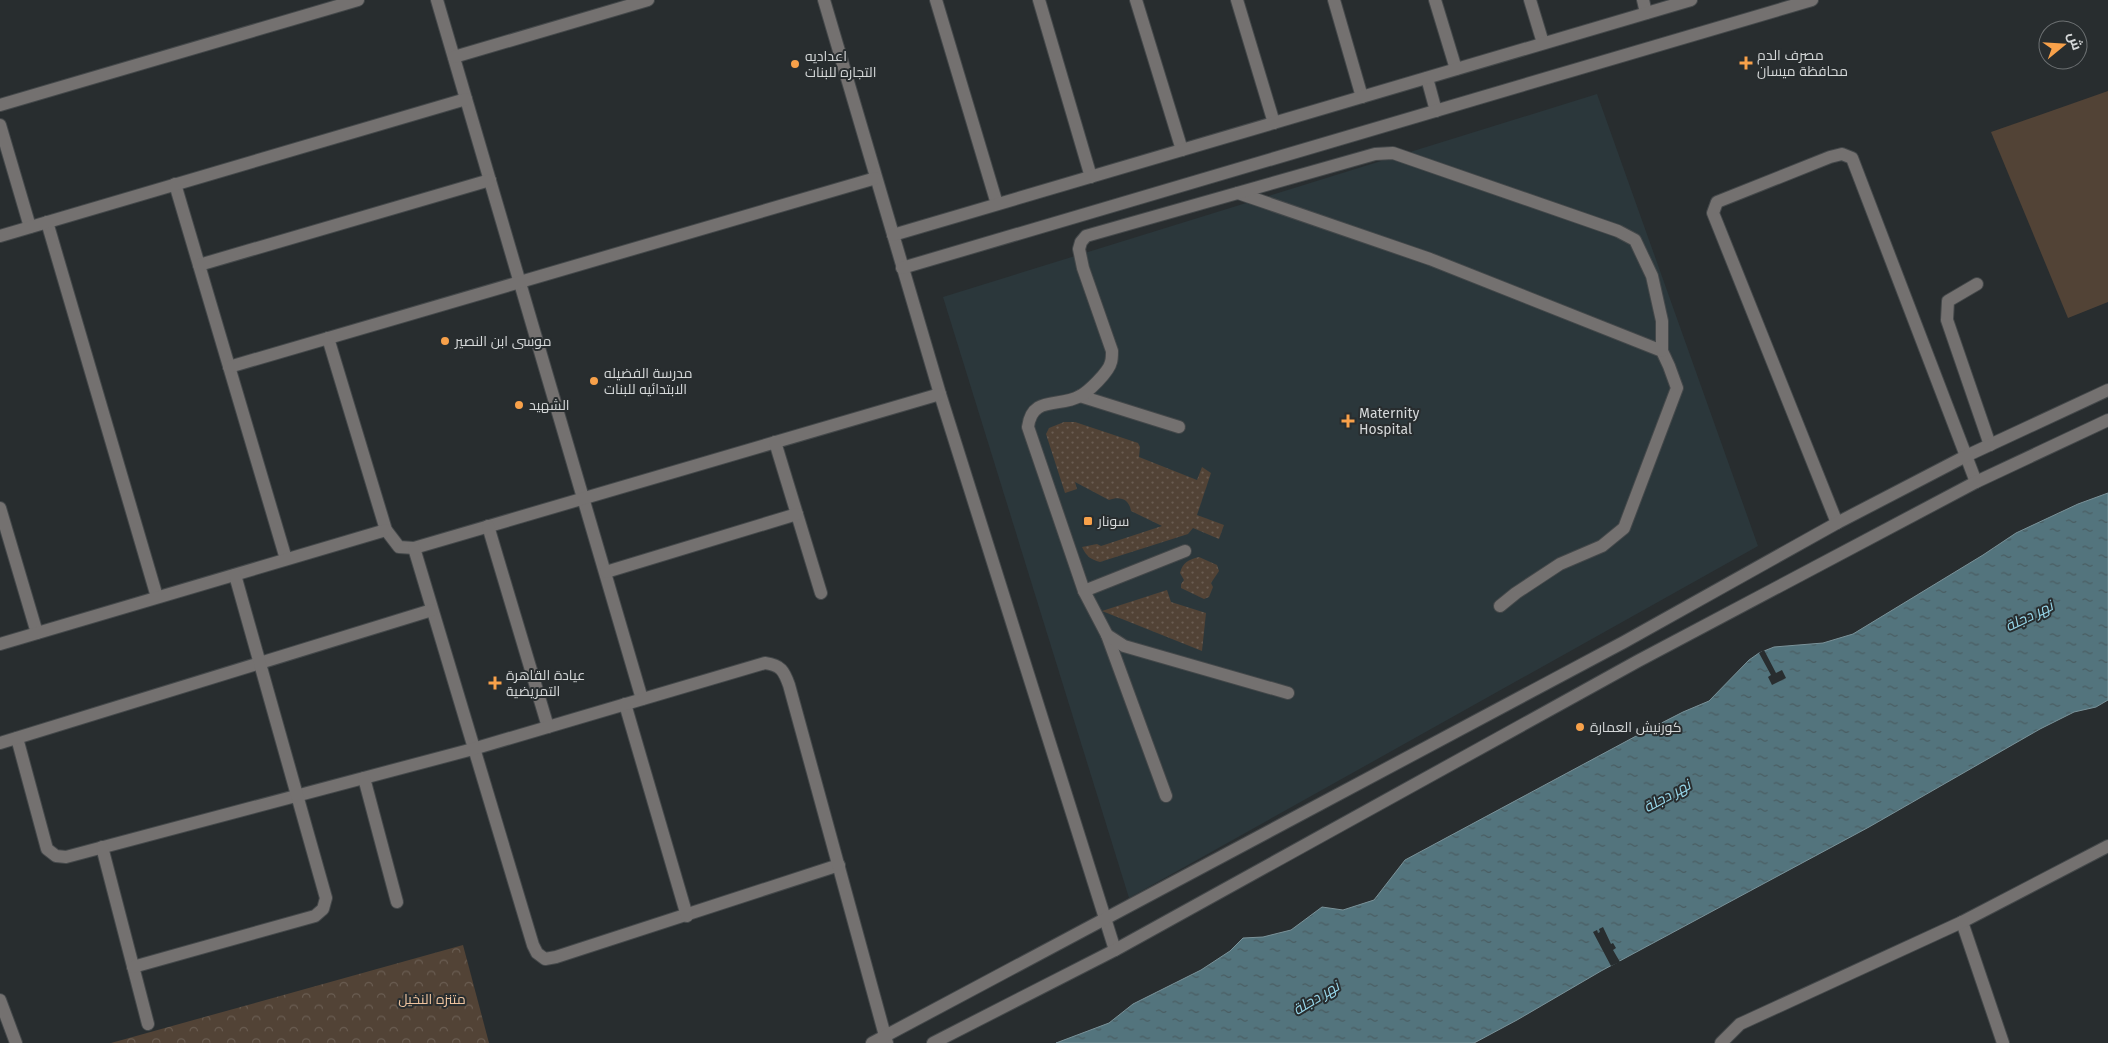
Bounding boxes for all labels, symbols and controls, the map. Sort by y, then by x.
north arrow [2038,20,2088,70]
text: ش [2064,30,2086,52]
place label: مصرف الدم محافظة ميسان [1757,47,1848,80]
place label: اعداديه التجاره للبنات [805,48,876,81]
marker: مصرف الدم محافظة ميسان [1739,56,1753,70]
marker: اعداديه التجاره للبنات [789,58,801,70]
place label: موسى ابن النصير [454,333,551,350]
marker: موسى ابن النصير [439,335,451,347]
place label: مدرسة الفضيله الابتدائيه للبنات [604,365,693,398]
marker: مدرسة الفضيله الابتدائيه للبنات [588,375,600,387]
place label: الشهيد [529,397,570,414]
marker: الشهيد [513,399,525,411]
place label: Maternity Hospital [1359,405,1420,438]
marker: Maternity Hospital [1341,414,1355,428]
place label: سونار [1097,513,1129,530]
marker: سونار [1082,515,1094,527]
water label: نهر دجلة [2002,596,2058,635]
place label: عيادة القاهرة التمريضية [506,667,585,700]
marker: عيادة القاهرة التمريضية [488,676,502,690]
place label: كورنيش العمارة [1590,719,1682,736]
marker: كورنيش العمارة [1574,721,1586,733]
water label: نهر دجلة [1640,775,1695,816]
water label: نهر دجلة [1289,976,1344,1019]
park label: متنزه النخيل [398,991,466,1008]

